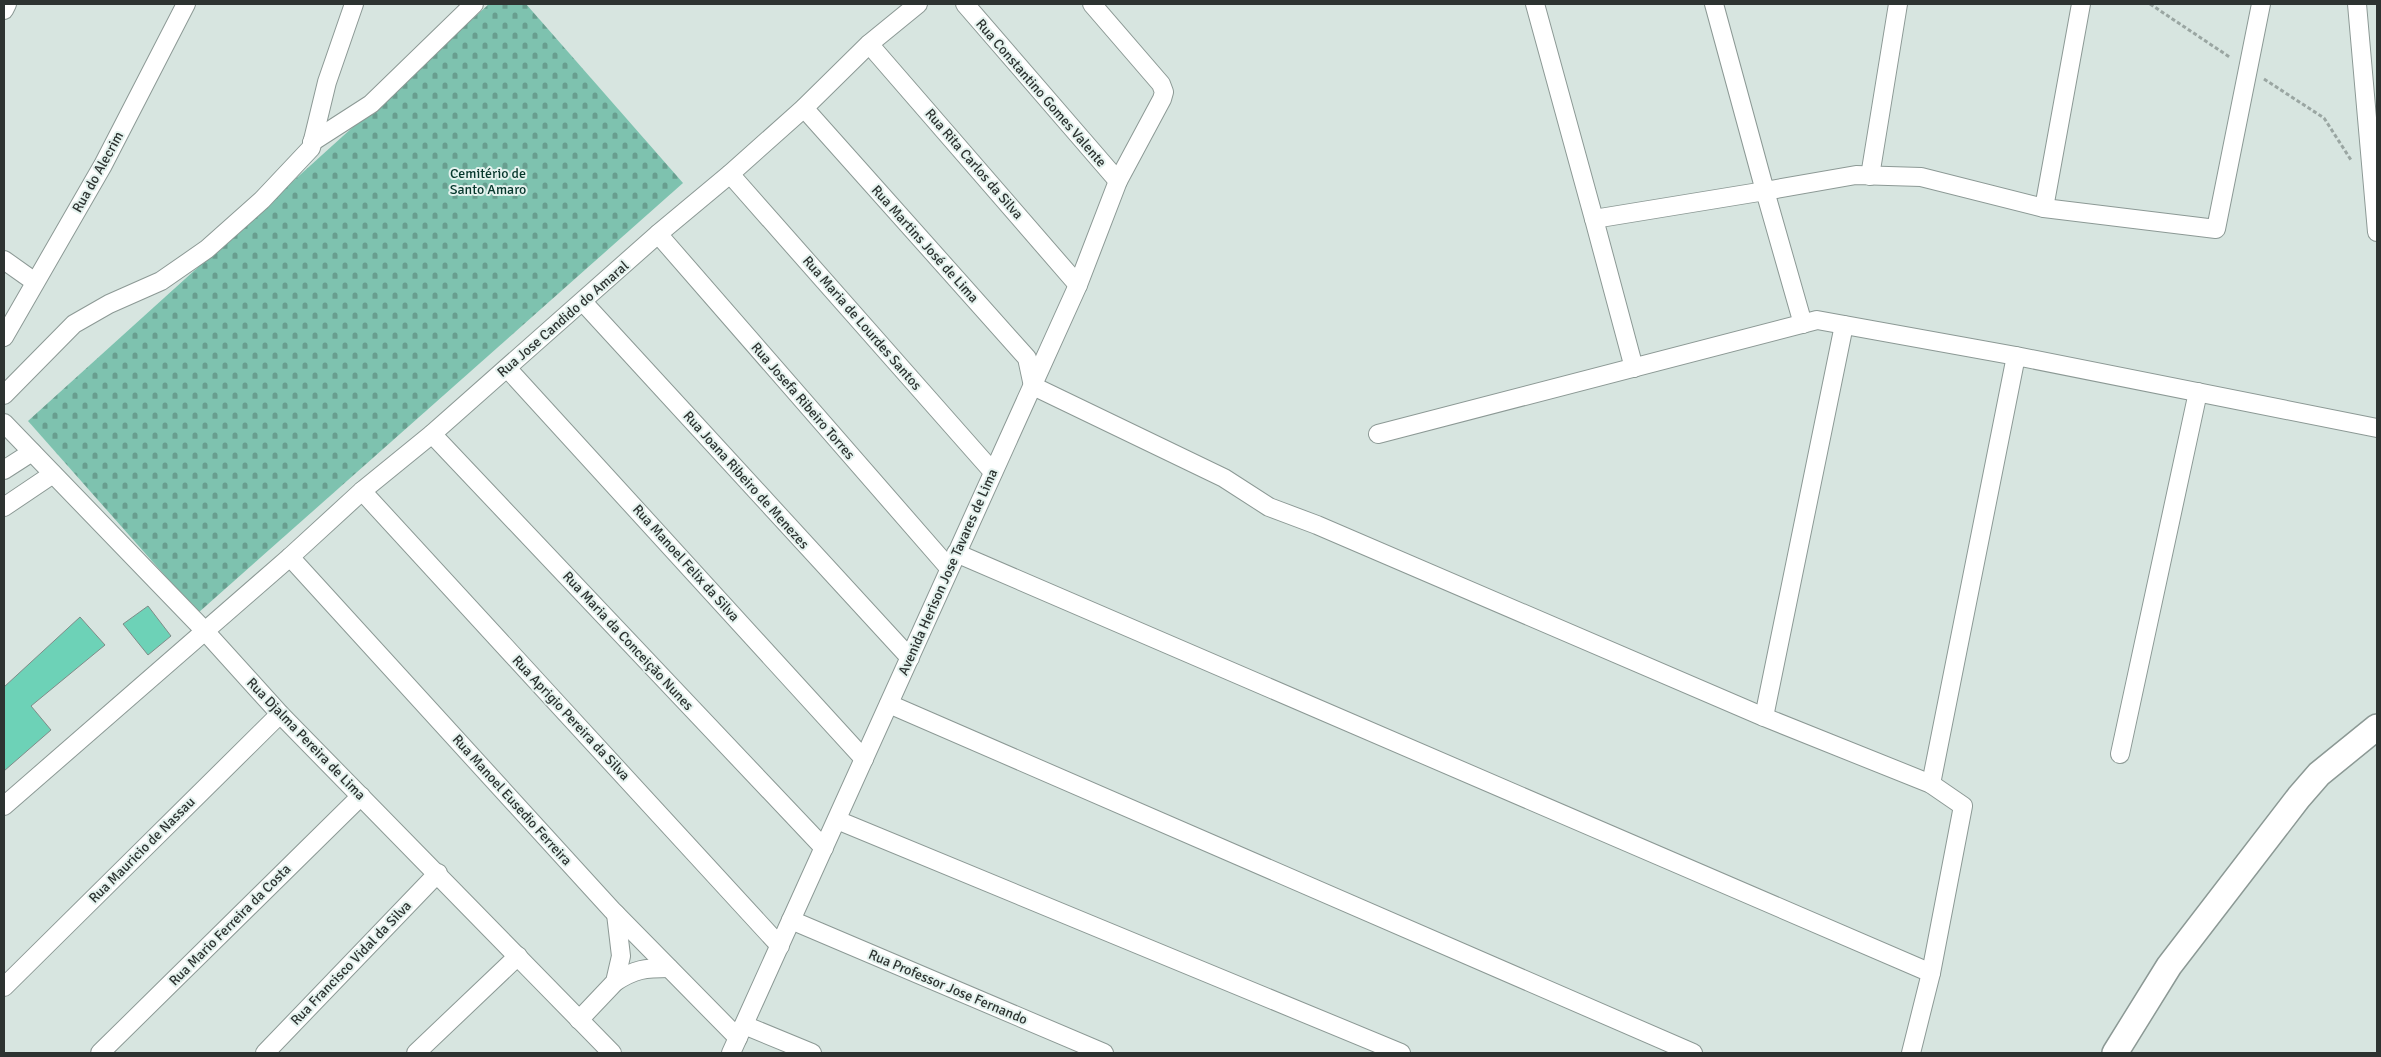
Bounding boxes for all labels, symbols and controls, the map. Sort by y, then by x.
street label: Rua Constantino Gomes Valente [972,16,1110,170]
street label: Rua Rita Carlos da Silva [921,105,1027,223]
street label: Rua do Alecrim [69,128,127,216]
park label: Cemitério de Santo Amaro [450,165,526,198]
street label: Rua Martins José de Lima [868,182,982,306]
street label: Rua Maria de Lourdes Santos [799,252,925,394]
street label: Rua Jose Candido do Amaral [494,257,632,381]
street label: Rua Josefa Ribeiro Torres [748,339,858,463]
street label: Rua Joana Ribeiro de Menezes [680,408,812,552]
street label: Avenida Herison Jose Tavares de Lima [895,466,1001,678]
street label: Rua Manoel Felix da Silva [629,501,743,625]
street label: Rua Maria da Conceição Nunes [559,568,697,714]
street label: Rua Aprigio Pereira da Silva [509,652,633,784]
street label: Rua Djalma Pereira de Lima [243,674,369,804]
street label: Rua Manoel Eusedio Ferreira [449,731,575,869]
street label: Rua Mauricio de Nassau [85,793,199,907]
street label: Rua Mario Ferreira da Costa [166,861,294,989]
street label: Rua Francisco Vidal da Silva [287,897,415,1029]
street label: Rua Professor Jose Fernando [866,946,1030,1028]

